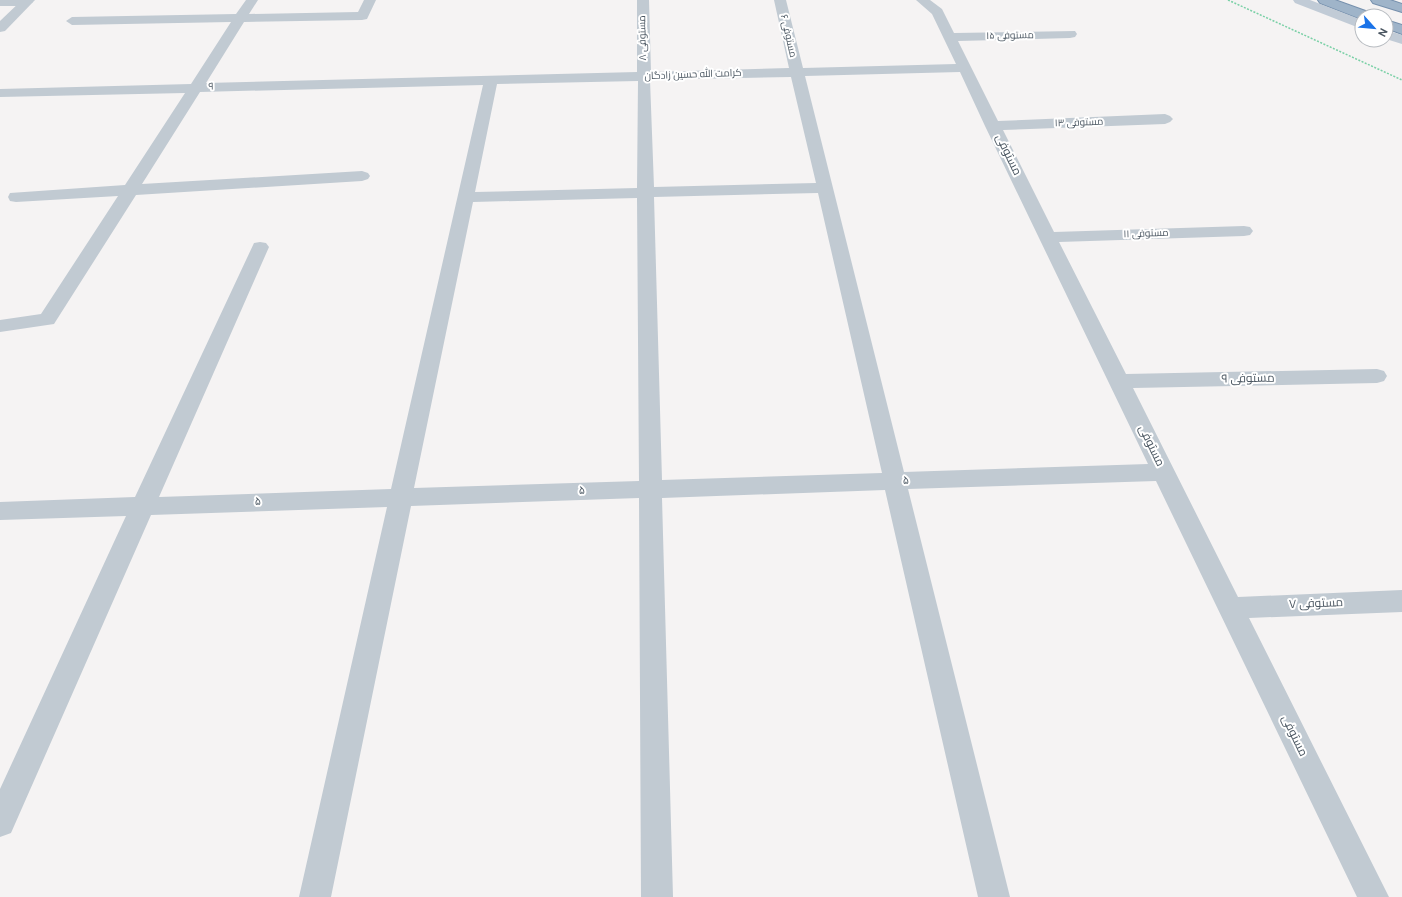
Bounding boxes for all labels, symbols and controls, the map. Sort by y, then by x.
north arrow [1354,8,1394,48]
street label: مستوفی ۶ [777,13,799,59]
street label: مستوفی ۸ [636,15,650,61]
text: N [1374,25,1390,39]
street label: مستوفی ۱۵ [986,29,1034,43]
street label: کرامت الله حسین زادگان [644,65,742,83]
street label: ۹ [208,80,214,94]
street label: مستوفی ۱۳ [1054,116,1104,130]
street label: مستوفی [991,132,1025,178]
street label: مستوفی ۱۱ [1123,227,1169,241]
street label: مستوفی ۹ [1221,371,1275,387]
street label: مستوفی [1134,423,1168,469]
street label: ۵ [902,473,910,489]
street label: ۵ [578,483,586,499]
street label: ۵ [254,494,262,510]
street label: مستوفی ۷ [1289,595,1343,613]
street label: مستوفی [1277,713,1311,759]

